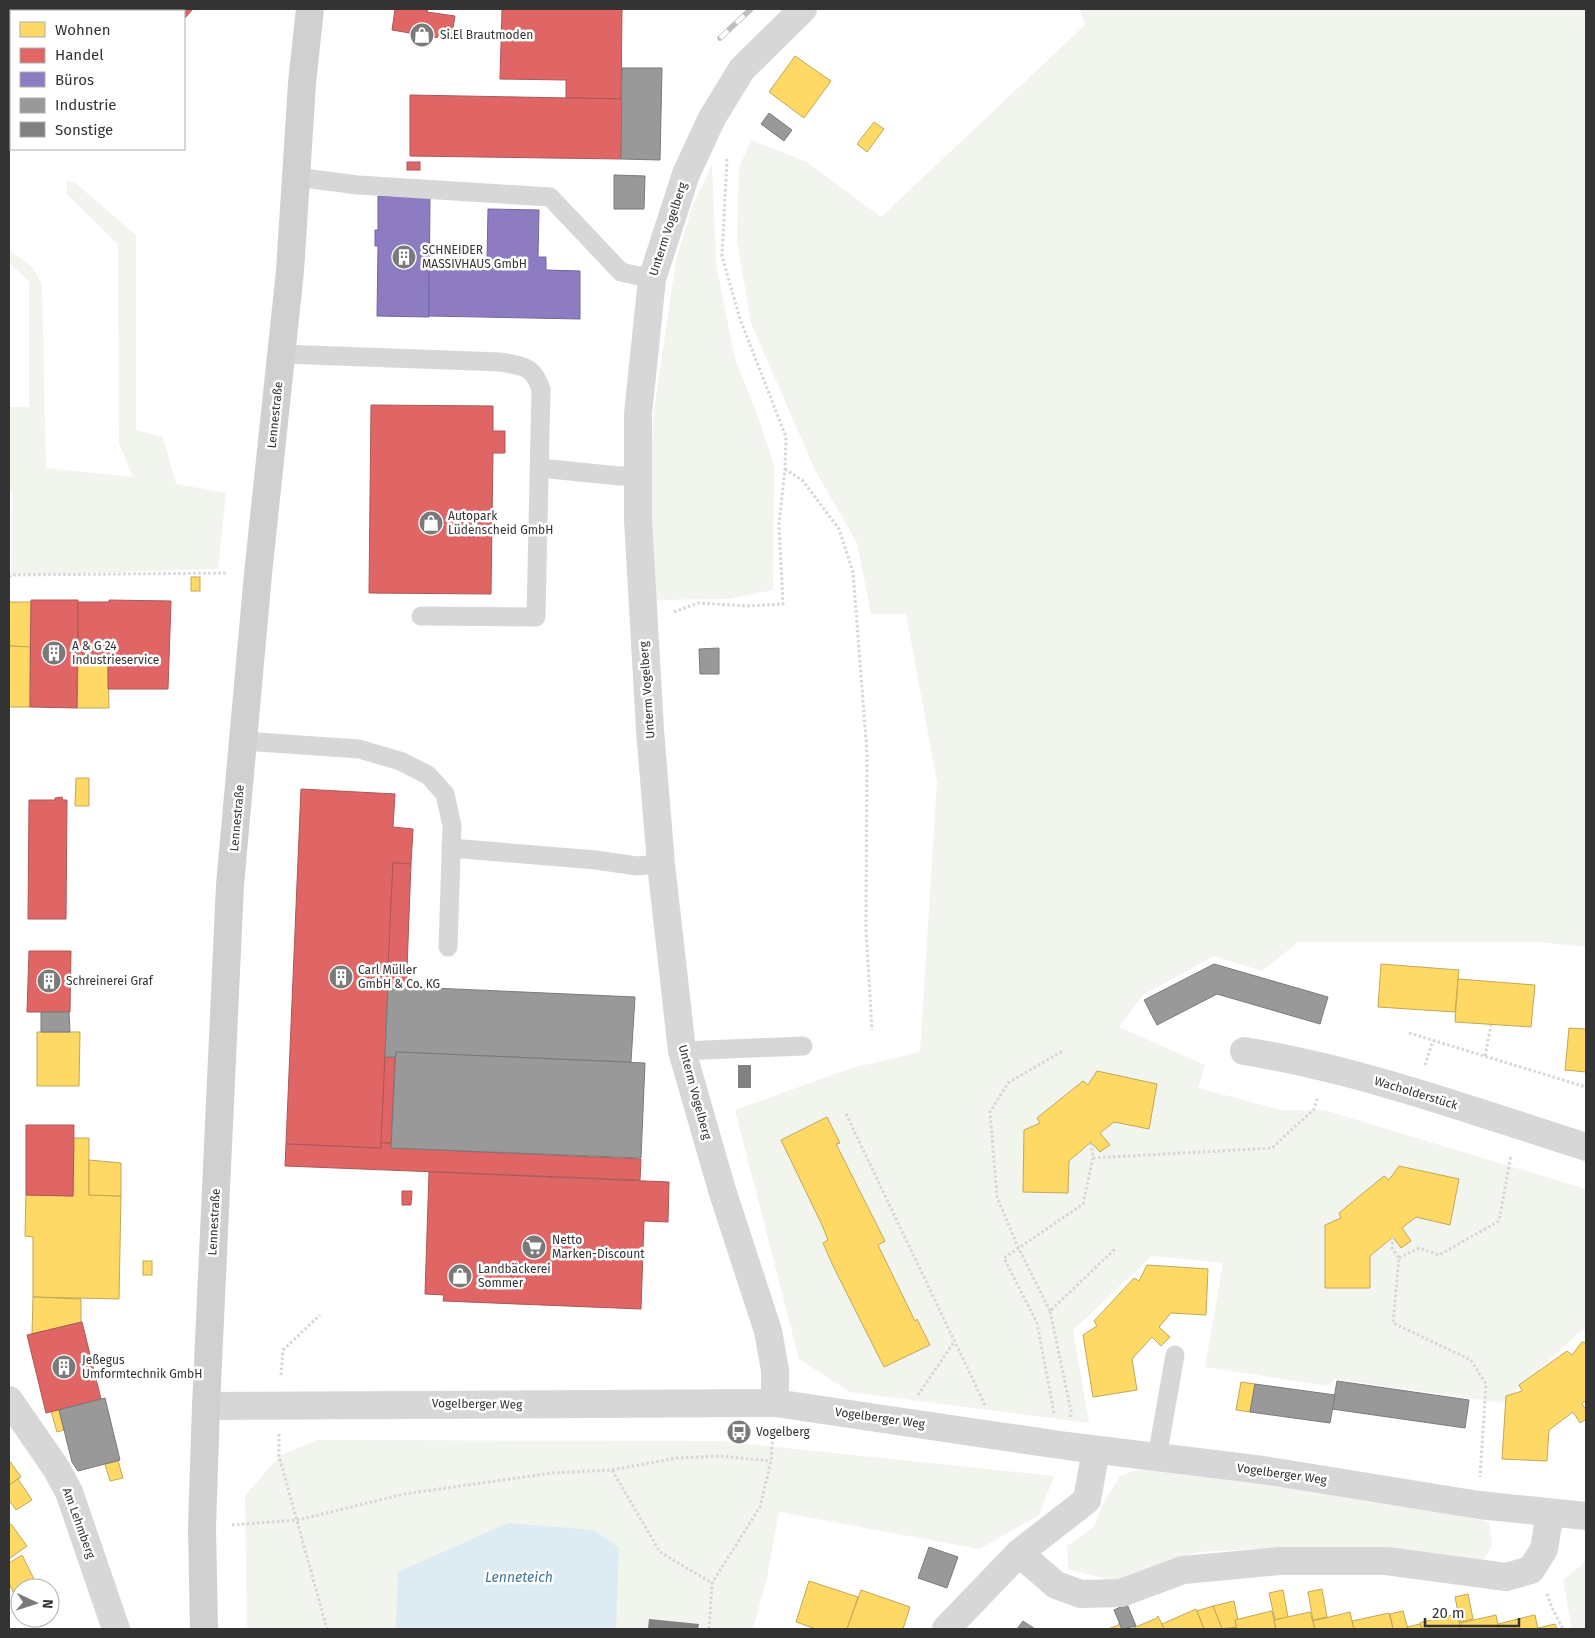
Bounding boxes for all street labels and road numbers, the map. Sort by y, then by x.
street label: Unterm Vogelberg [646,180,690,278]
street label: Lennestraße [265,381,285,449]
street label: Unterm Vogelberg [637,640,657,739]
street label: Lennestraße [227,784,247,852]
street label: Unterm Vogelberg [676,1043,715,1142]
street label: Wacholderstück [1373,1074,1460,1113]
street label: Lennestraße [205,1188,223,1256]
street label: Vogelberger Weg [432,1396,523,1412]
street label: Vogelberger Weg [834,1405,927,1431]
street label: Vogelberger Weg [1236,1461,1329,1487]
street label: Am Lehmberg [60,1486,99,1561]

